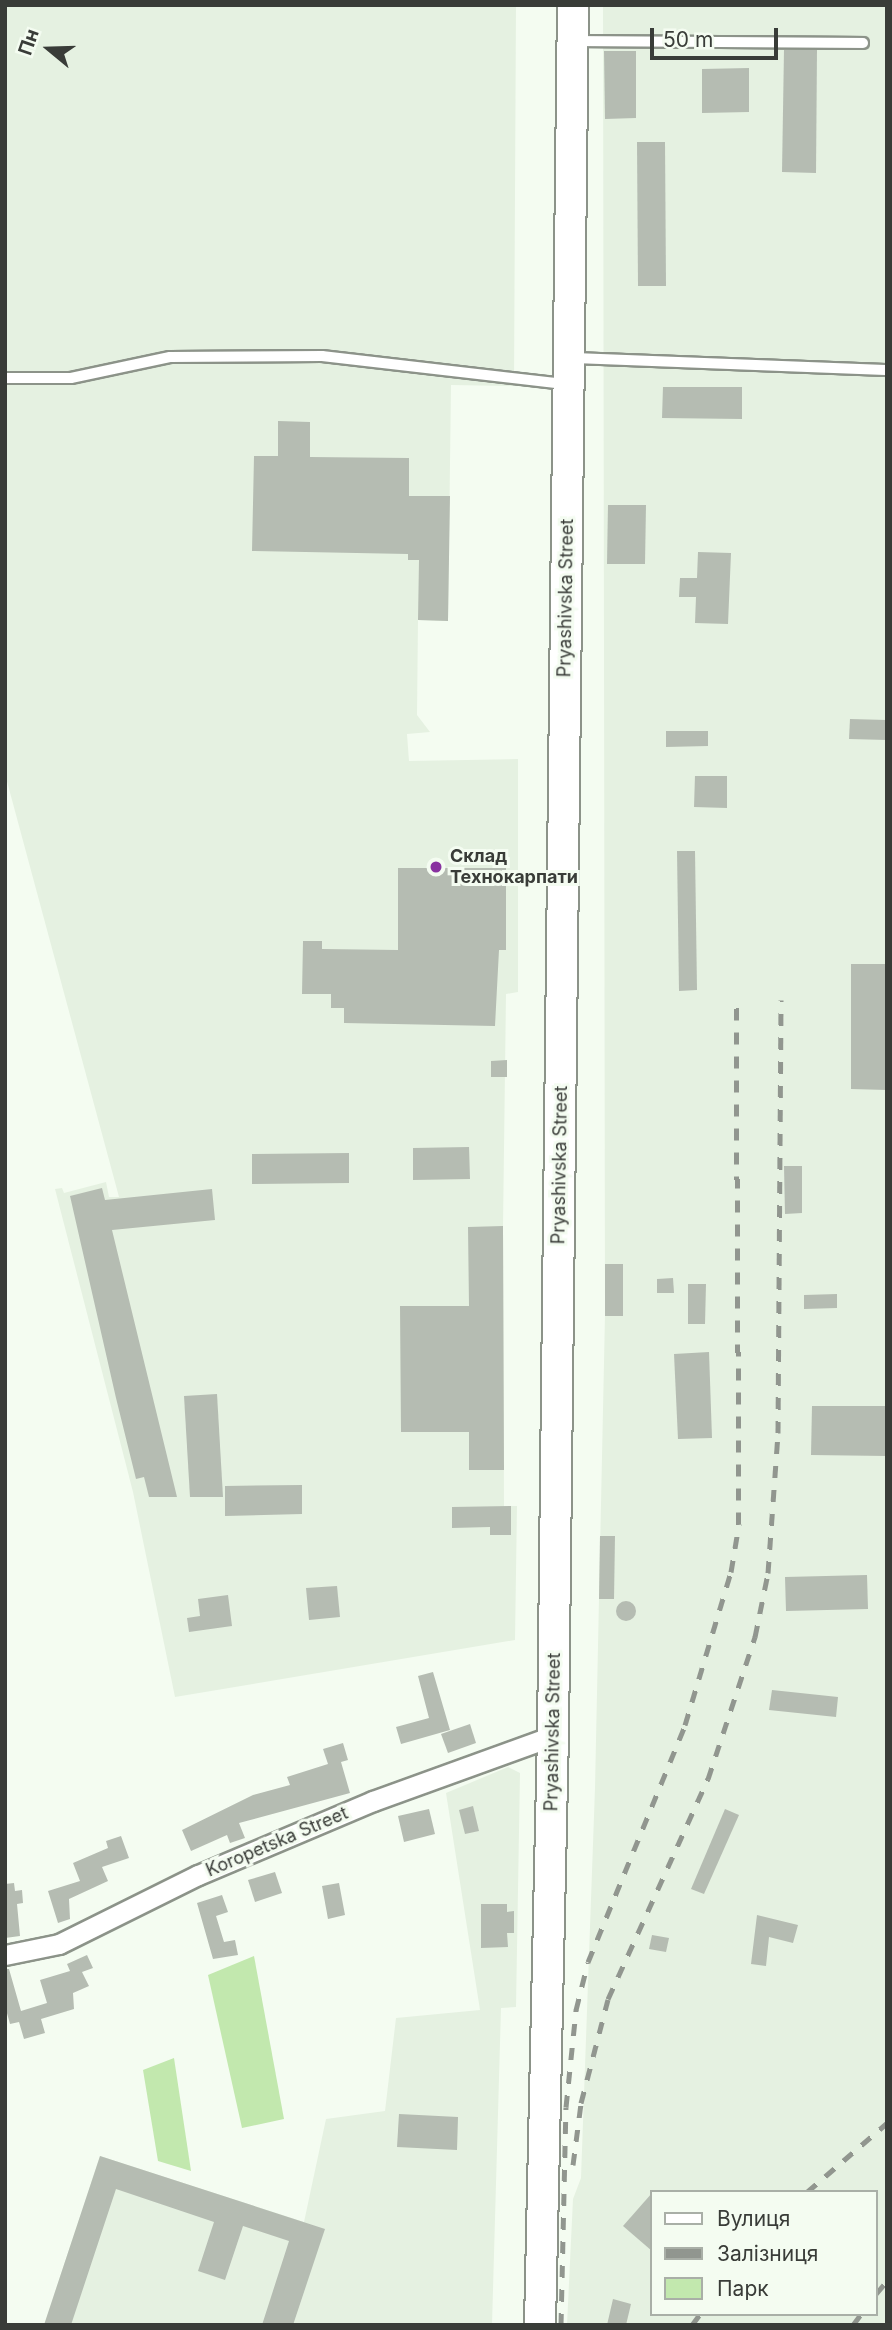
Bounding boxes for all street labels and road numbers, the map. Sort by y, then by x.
street label: Pryashivska Street [554,518,578,678]
street label: Pryashivska Street [548,1085,572,1245]
street label: Pryashivska Street [541,1652,565,1812]
street label: Koropetska Street [203,1802,351,1882]

